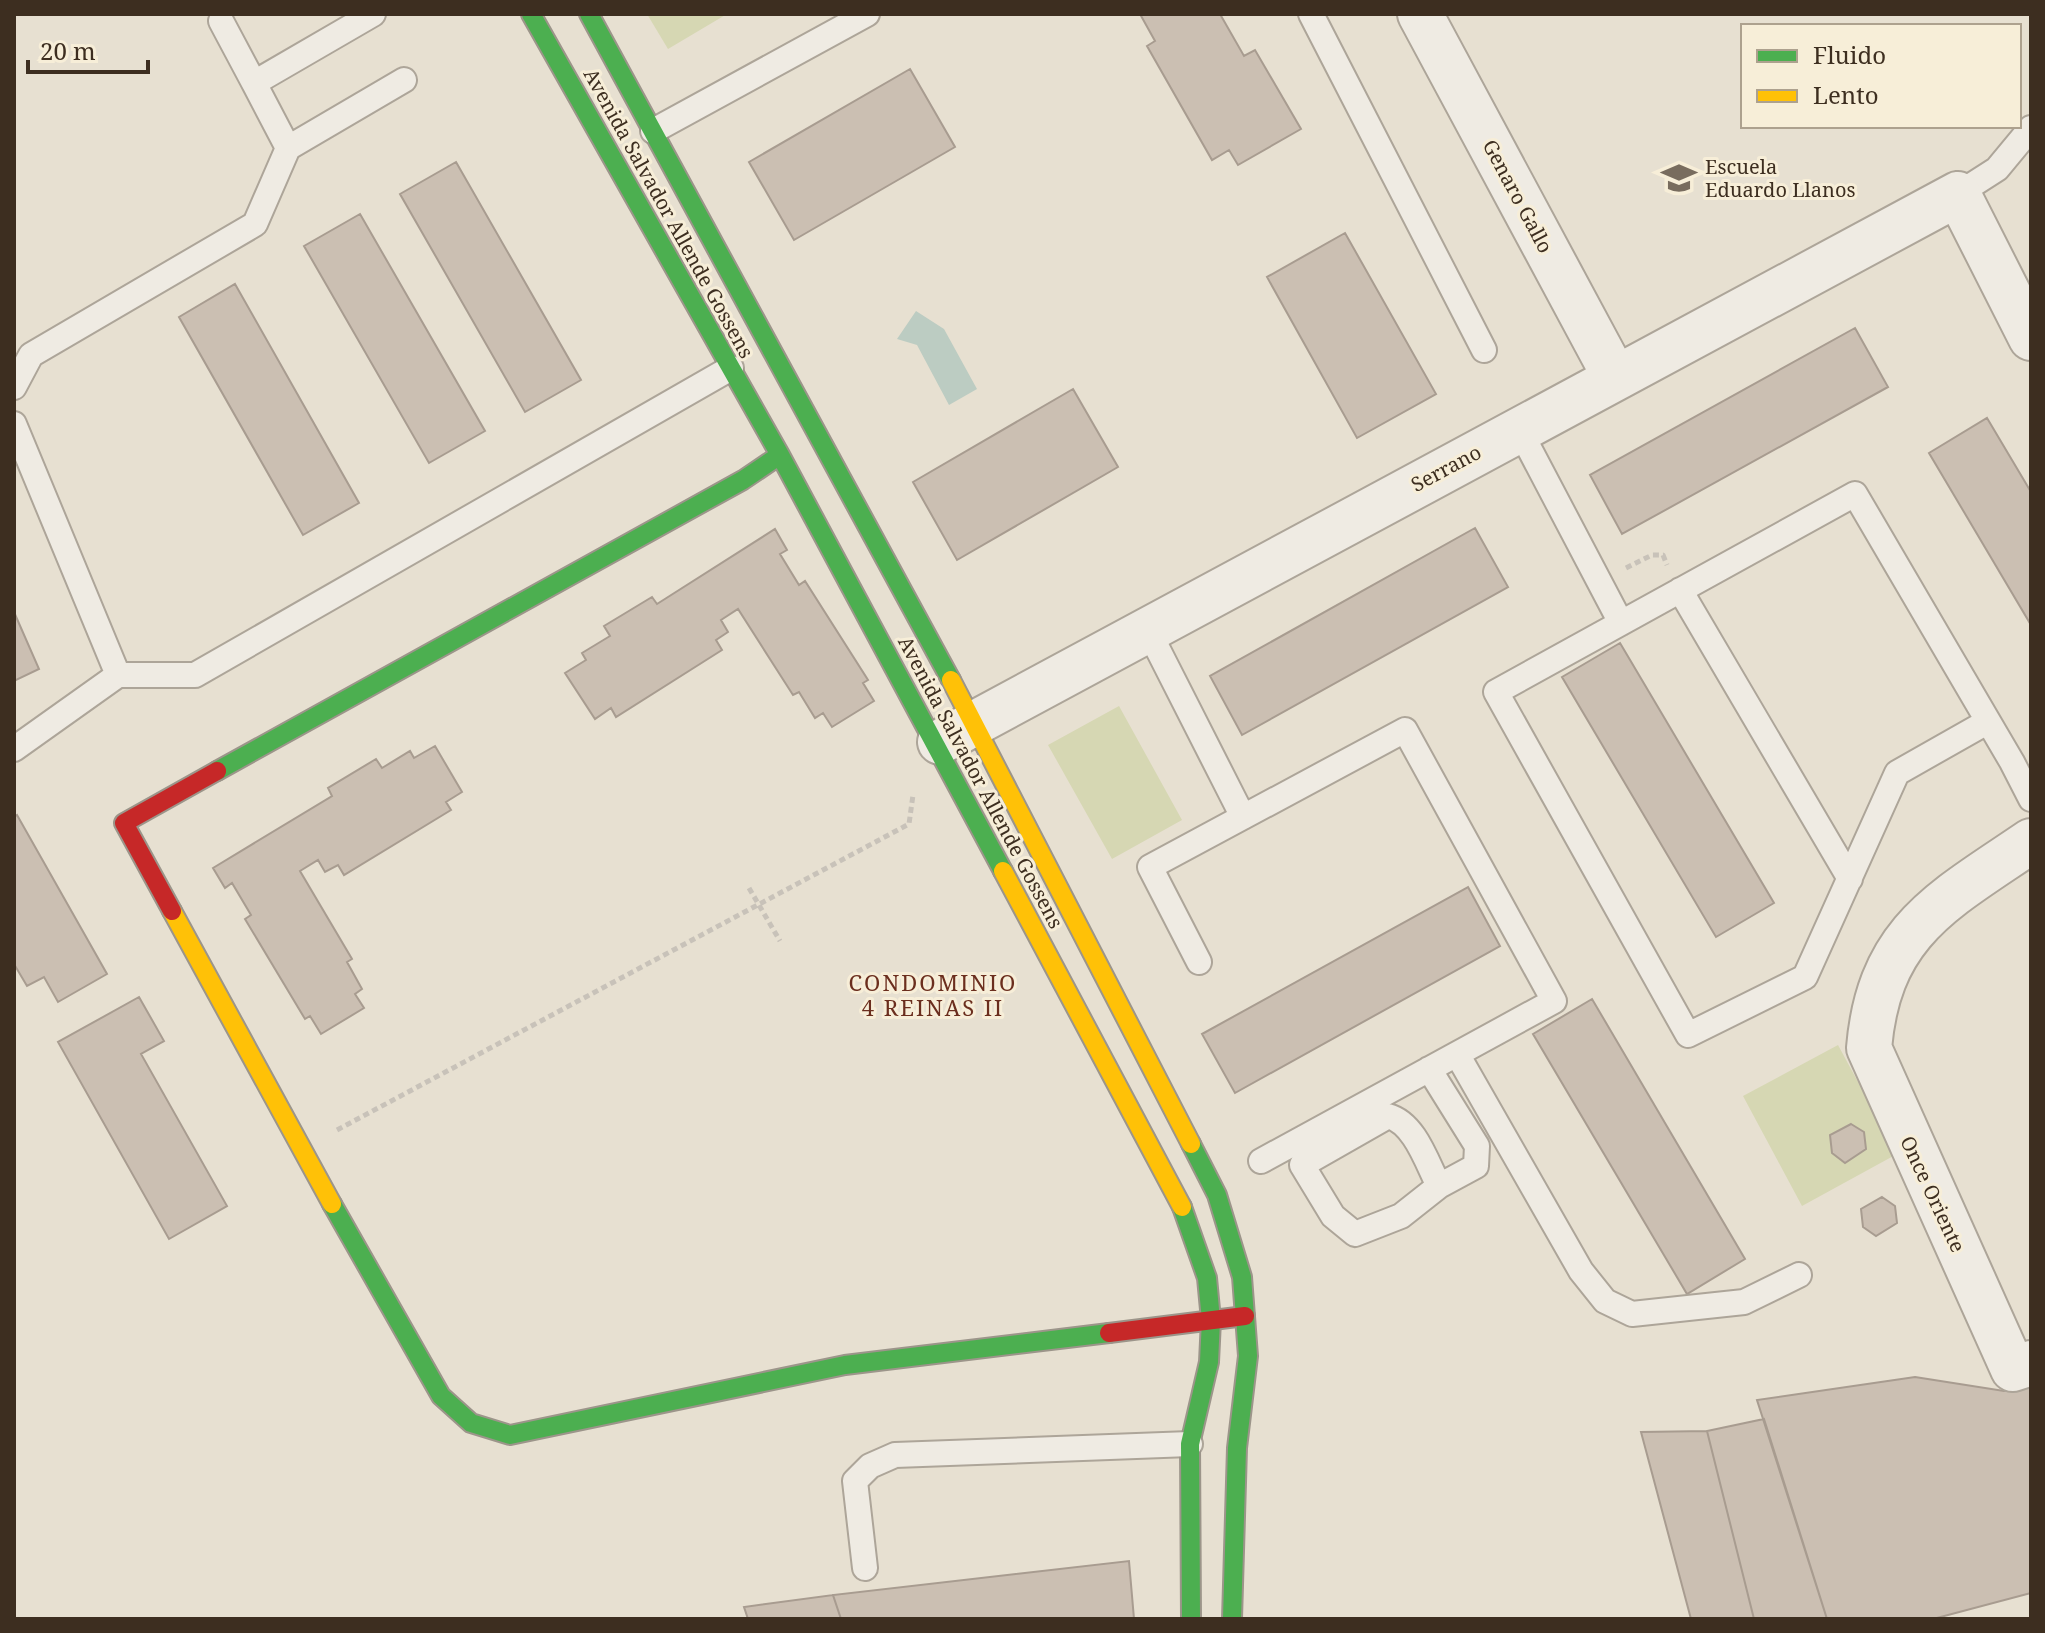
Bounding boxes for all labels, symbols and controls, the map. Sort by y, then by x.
scale bar [28,24,148,74]
legend [1741,24,2021,128]
text: 20 m [40,34,96,67]
text: Fluido [1813,38,1886,71]
street label: Avenida Salvador Allende Gossens [578,63,760,363]
text: Lento [1813,78,1879,111]
street label: Genaro Gallo [1477,135,1559,257]
place label: Escuela Eduardo Llanos [1705,153,1856,203]
school or university icon: Escuela Eduardo Llanos [1660,159,1698,197]
street label: Serrano [1406,438,1486,498]
street label: Avenida Salvador Allende Gossens [892,631,1070,933]
district label: CONDOMINIO 4 REINAS II [849,967,1017,1022]
street label: Once Oriente [1894,1131,1972,1257]

